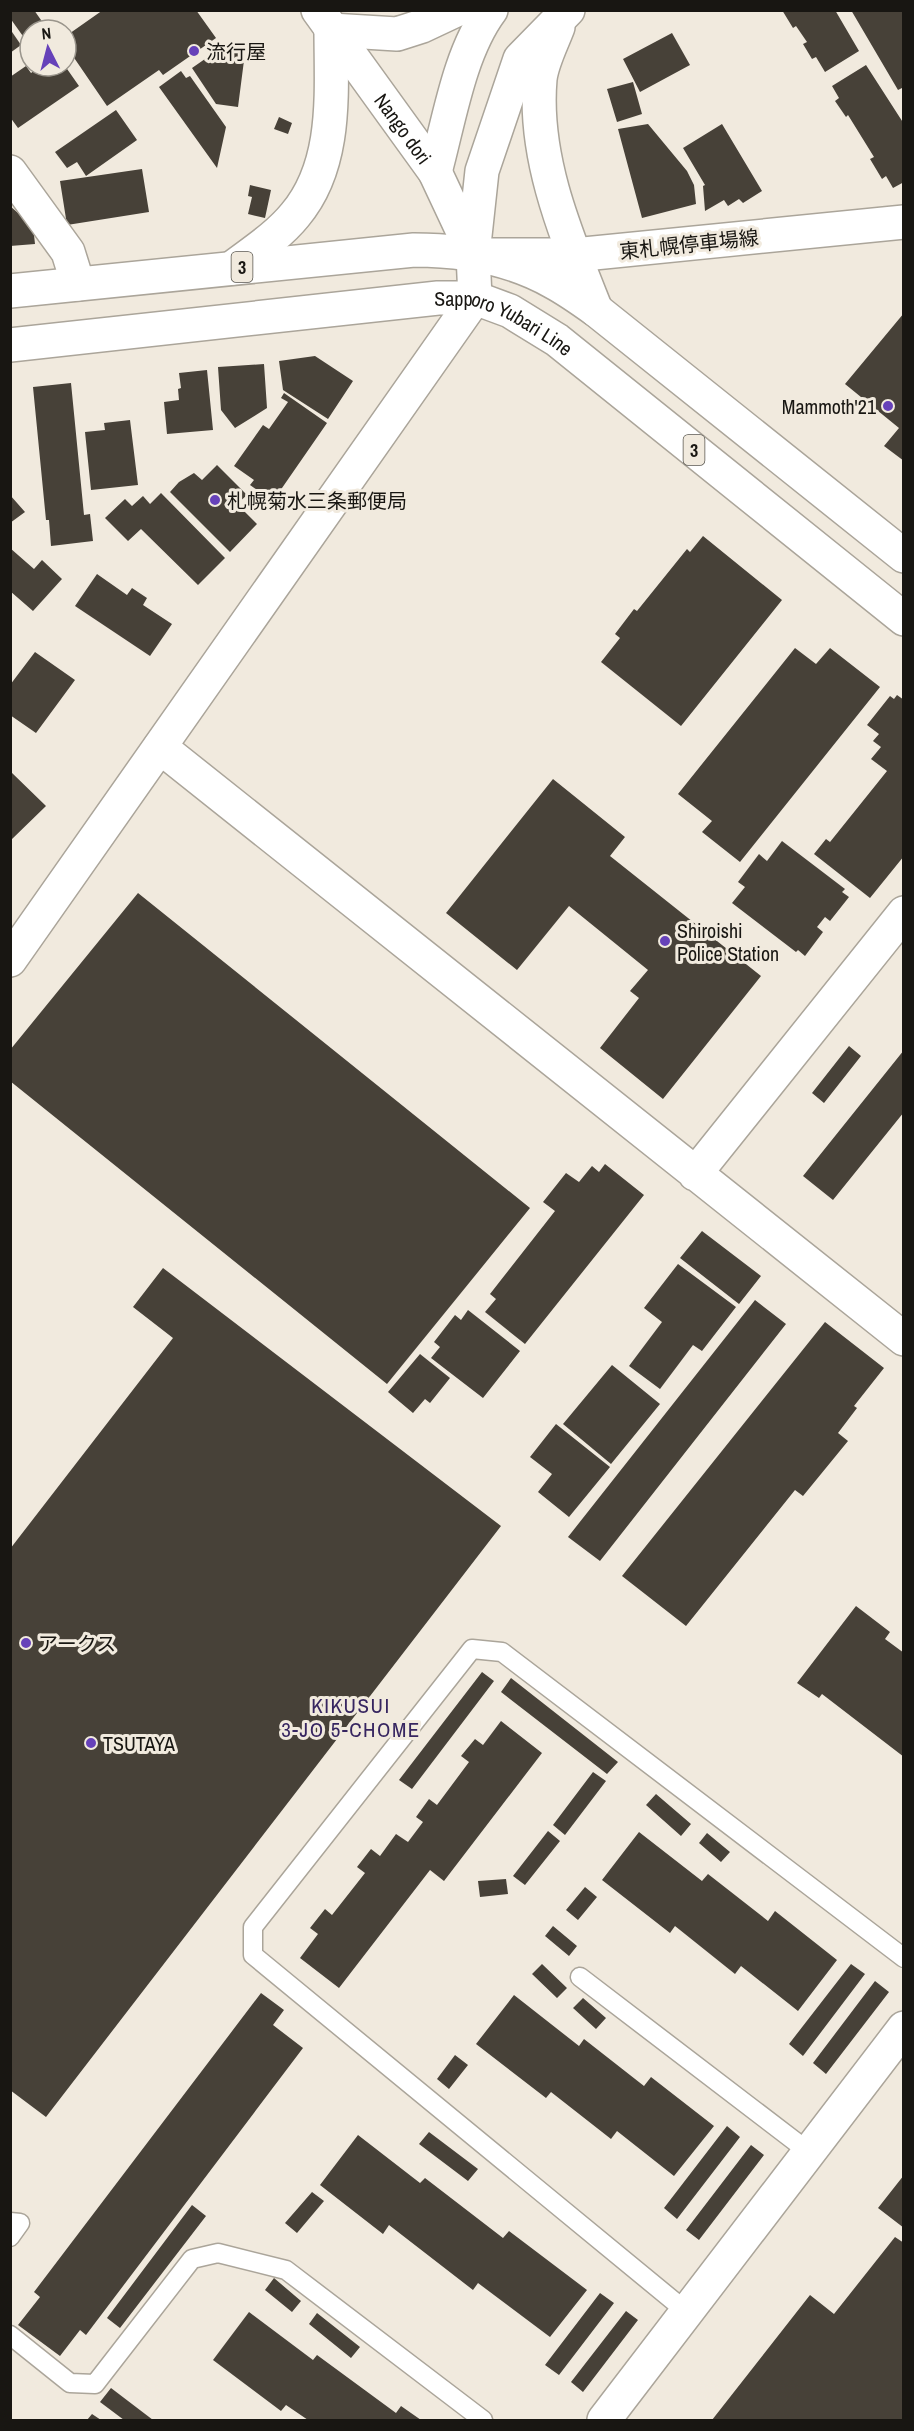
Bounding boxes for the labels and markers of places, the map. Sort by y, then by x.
place label: 流行屋 [206,38,266,65]
marker: 流行屋 [187,44,201,58]
place label: Mammoth'21 [782,393,876,420]
marker: Mammoth'21 [881,399,895,413]
place label: 札幌菊水三条郵便局 [227,487,407,514]
marker: 札幌菊水三条郵便局 [208,493,222,507]
place label: Shiroishi Police Station [677,917,779,967]
marker: Shiroishi Police Station [658,934,672,948]
place label: アークス [38,1630,116,1657]
marker: アークス [19,1636,33,1650]
place label: TSUTAYA [103,1730,175,1757]
marker: TSUTAYA [84,1736,98,1750]

